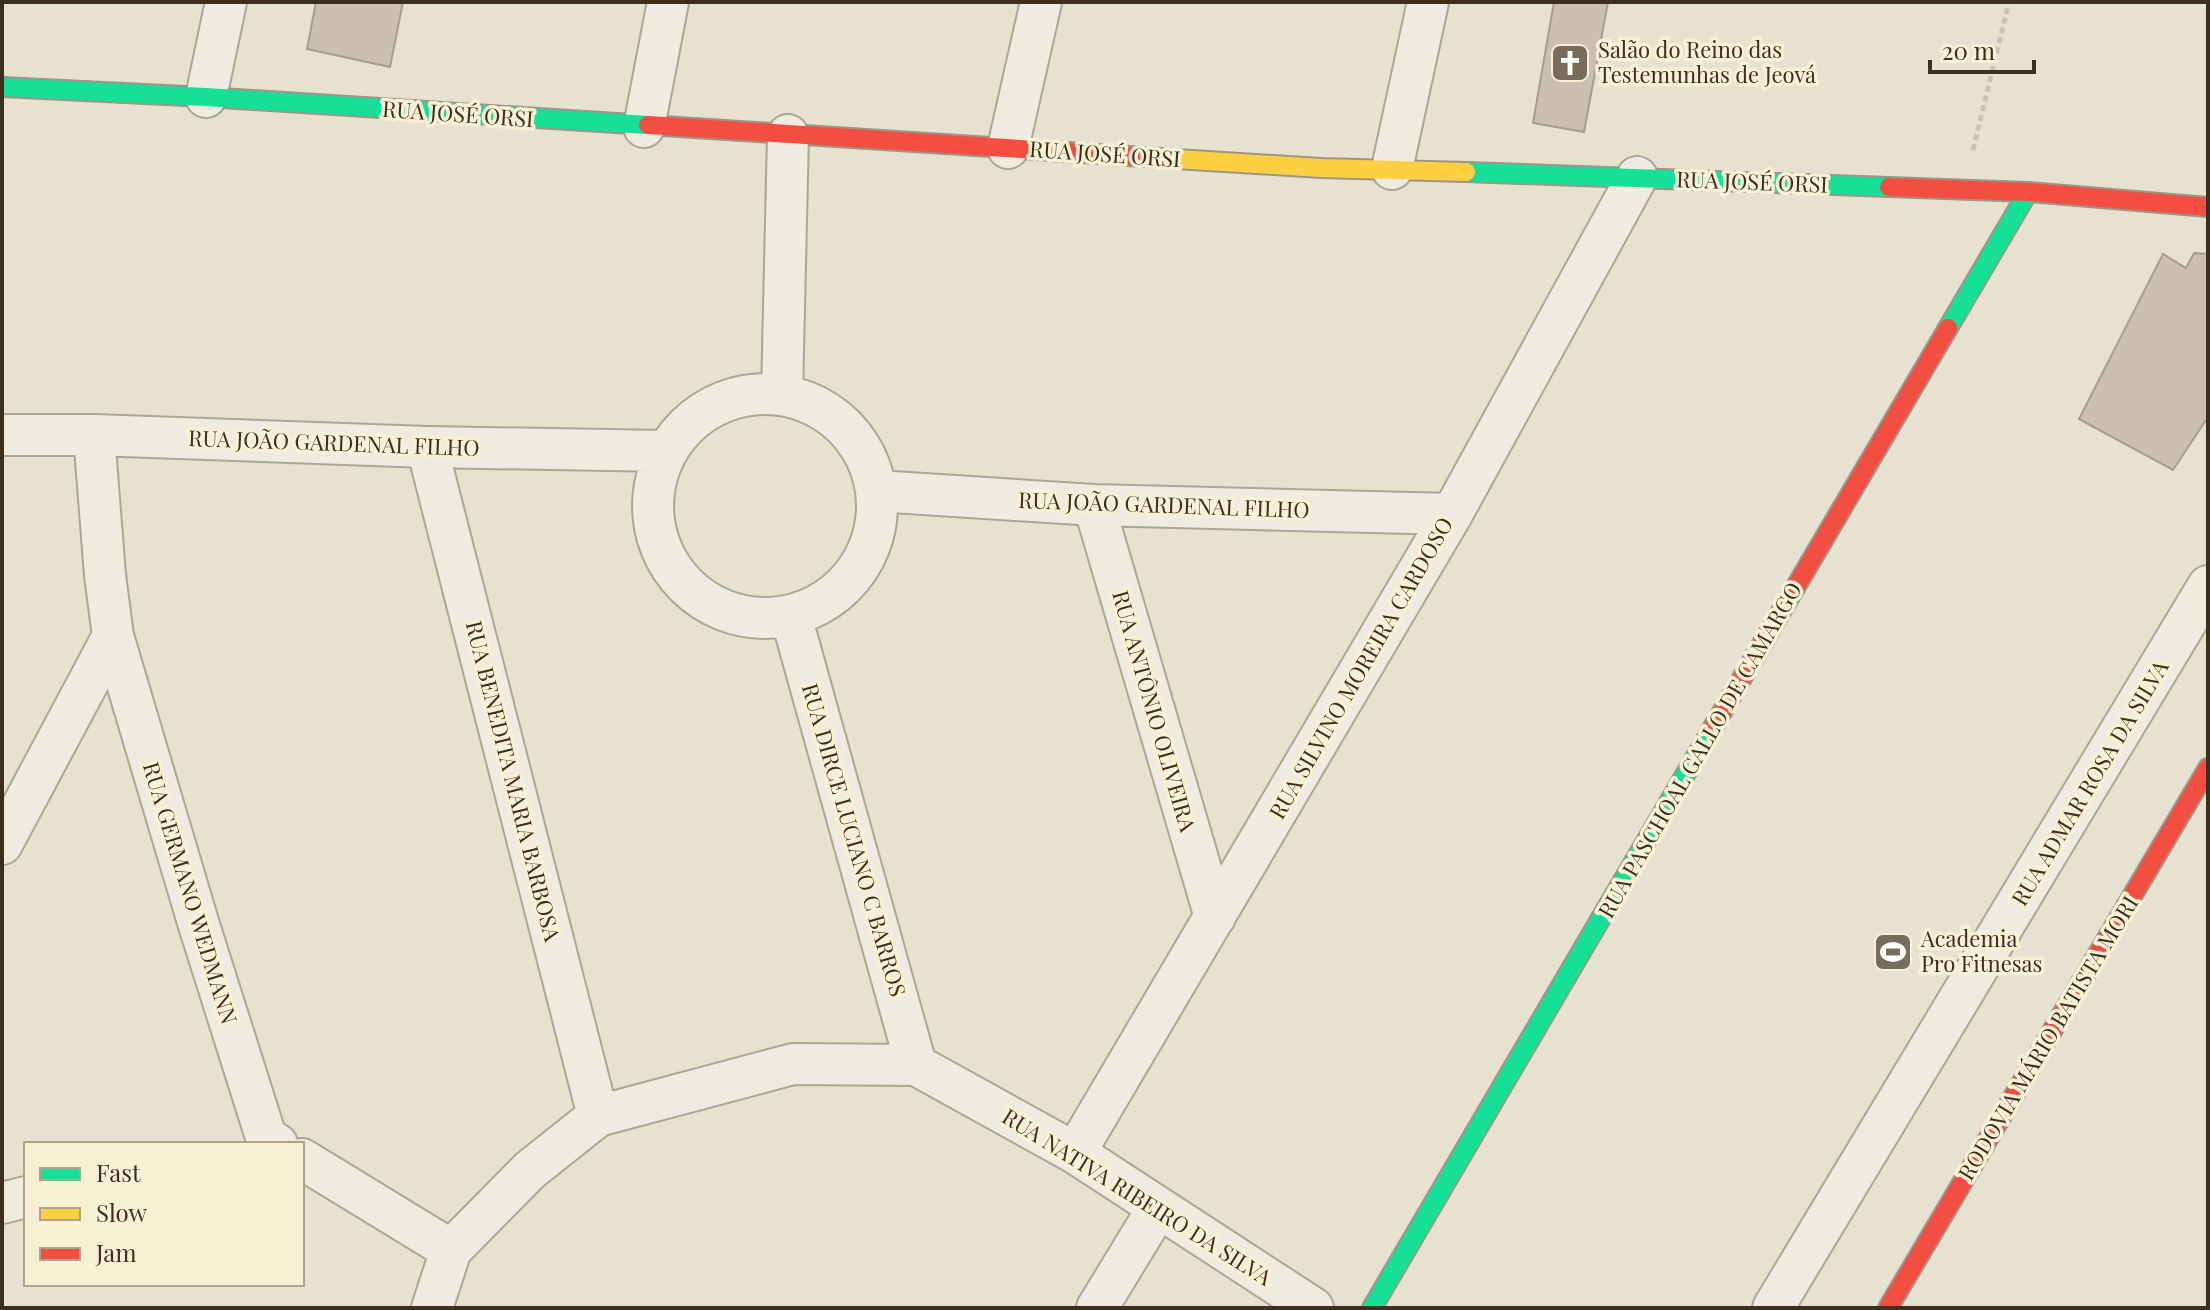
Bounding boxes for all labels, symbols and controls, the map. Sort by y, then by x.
scale bar [1930,24,2034,74]
place label: Salão do Reino das Testemunhas de Jeová [1598,34,1816,89]
text: 20 m [1942,34,1995,66]
church icon: Salão do Reino das Testemunhas de Jeová [1549,42,1591,84]
street label: RUA JOSÉ ORSI [381,93,535,133]
street label: RUA JOSÉ ORSI [1028,133,1182,173]
street label: RUA JOSÉ ORSI [1676,163,1828,199]
street label: RUA JOÃO GARDENAL FILHO [188,422,480,462]
street label: RUA JOÃO GARDENAL FILHO [1018,484,1310,524]
street label: RUA SILVINO MOREIRA CARDOSO [1261,511,1459,824]
street label: RUA PASCHOAL GALLO DE CAMARGO [1590,576,1808,923]
street label: RUA ANTÔNIO OLIVEIRA [1106,587,1204,835]
street label: RUA BENEDITA MARIA BARBOSA [460,617,568,944]
street label: RUA ADMAR ROSA DA SILVA [2004,654,2175,911]
street label: RUA DIRCE LUCIANO C BARROS [796,680,914,1000]
street label: RUA GERMANO WEDMANN [137,758,245,1027]
street label: RODOVIA MÁRIO BATISTA MORI [1950,890,2144,1185]
place label: Academia Pro Fitnesas [1920,923,2042,978]
sports icon: Academia Pro Fitnesas [1872,931,1914,973]
street label: RUA NATIVA RIBEIRO DA SILVA [997,1101,1278,1292]
legend [24,1142,304,1286]
text: Fast [96,1156,141,1188]
text: Slow [96,1196,148,1228]
text: Jam [95,1236,137,1268]

